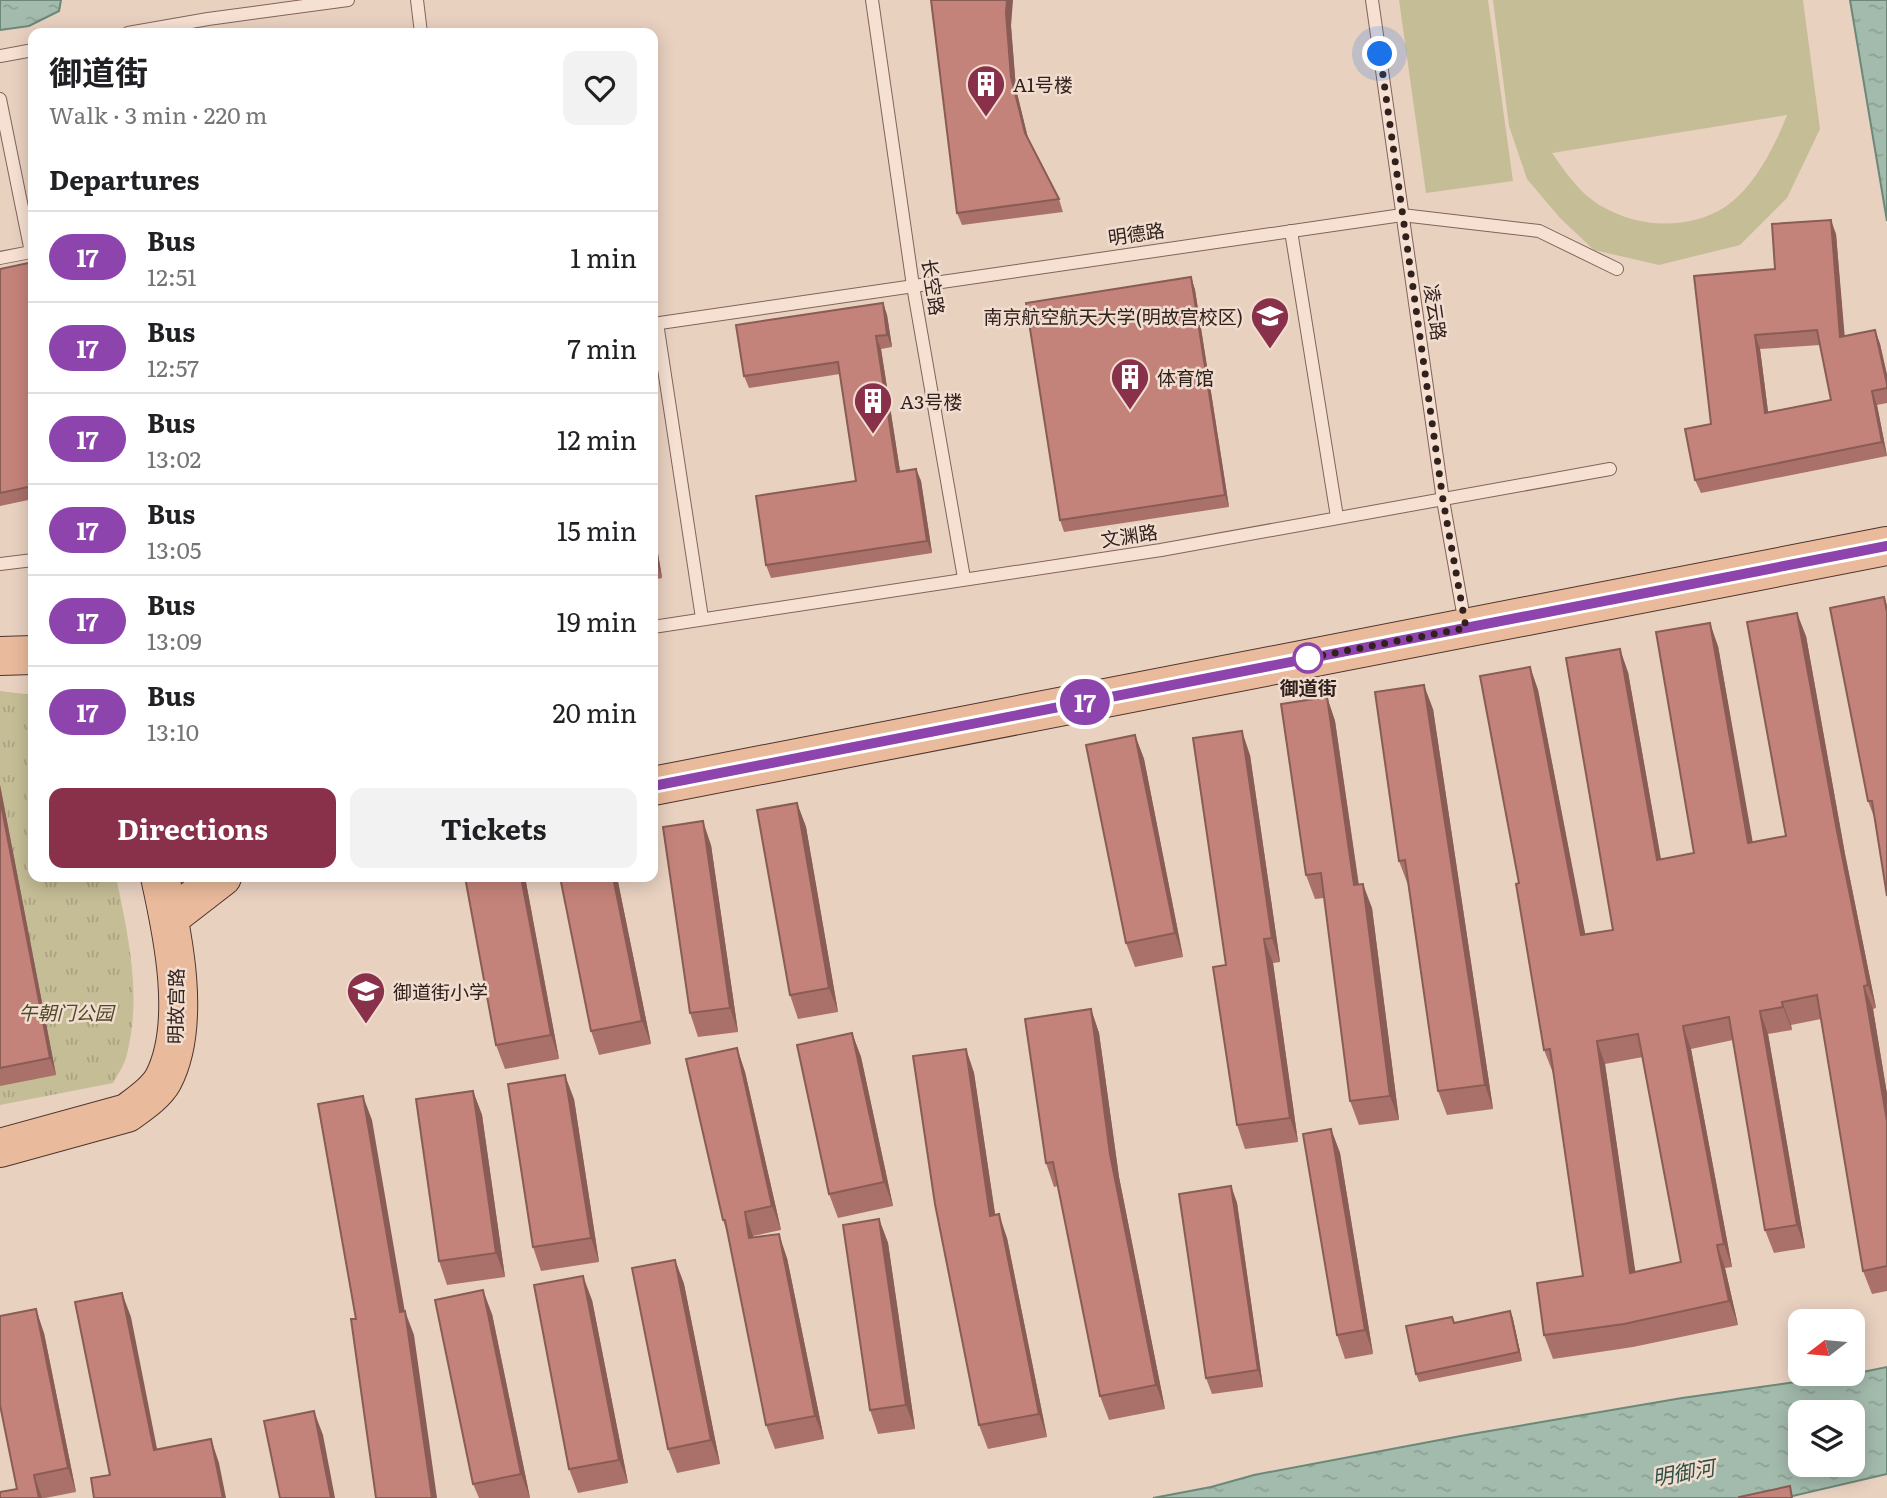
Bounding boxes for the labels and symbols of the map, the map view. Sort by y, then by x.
your location [1362,36,1397,71]
building icon: A1号楼 [965,63,1007,118]
place label: A1号楼 [1013,70,1073,98]
street label: 明德路 [1106,215,1166,251]
street label: 长空路 [916,257,952,317]
street label: 凌云路 [1418,282,1454,342]
school or university icon: 南京航空航天大学(明故宫校区) [1249,295,1291,350]
place label: 南京航空航天大学(明故宫校区) [983,302,1243,330]
building icon: 体育馆 [1109,356,1151,411]
place label: 体育馆 [1157,363,1214,391]
building icon: A3号楼 [852,380,894,435]
place label: A3号楼 [900,387,962,415]
street label: 文渊路 [1099,517,1159,553]
marker: 御道街 [1293,643,1323,673]
place label: 御道街 [1279,673,1337,701]
line badge: 17 [1054,679,1116,725]
street label: 明故宫路 [160,968,190,1044]
school or university icon: 御道街小学 [345,970,387,1025]
place label: 御道街小学 [393,977,488,1005]
park label: 午朝门公园 [18,998,116,1026]
north arrow [1788,1309,1866,1386]
water label: 明御河 [1649,1450,1721,1492]

